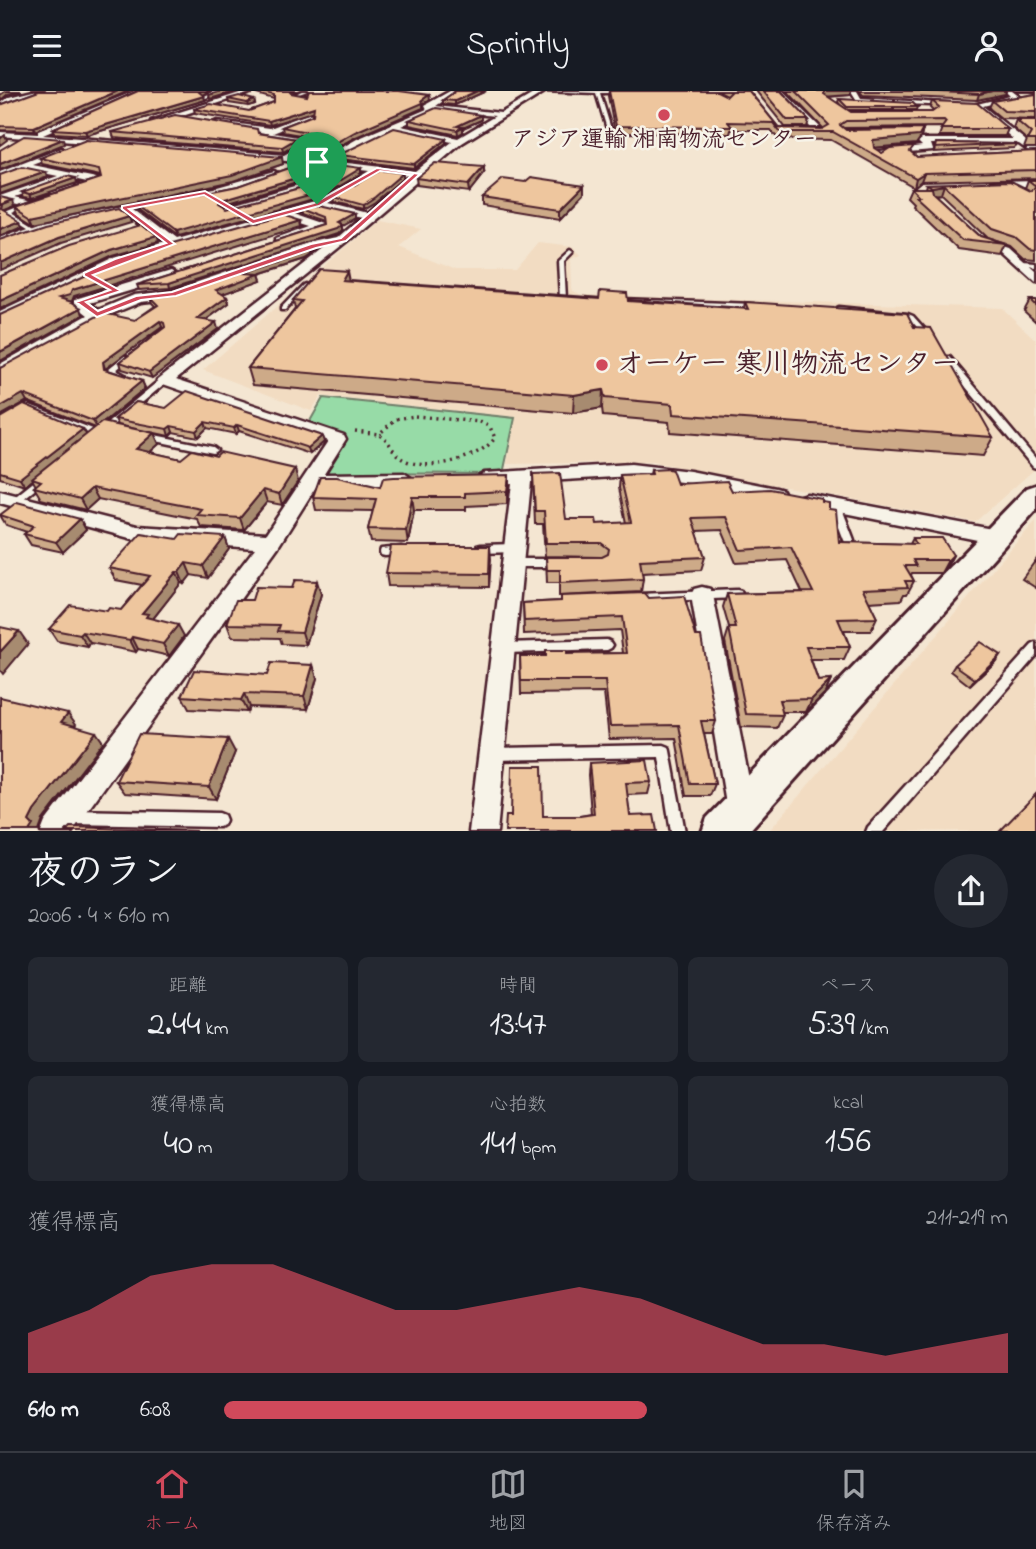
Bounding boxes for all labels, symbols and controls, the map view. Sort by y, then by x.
text: Sprintly [466,22,570,69]
icon: menu [28,27,66,65]
icon: person [970,27,1008,65]
marker: アジア運輸 湘南物流センター [656,107,672,123]
place label: アジア運輸 湘南物流センター [511,124,817,157]
pin [287,132,347,204]
icon: arrive [298,143,336,181]
place label: オーケー 寒川物流センター [616,345,959,386]
marker: オーケー 寒川物流センター [594,357,610,373]
text: 夜のラン [28,846,180,902]
button: share [934,854,1008,928]
text: 20:06 · 4 × 610 m [28,900,170,933]
text: 距離 [169,973,207,1000]
text: 時間 [499,973,537,1000]
text: ペース [820,973,876,1000]
text: 2.44 [147,1000,201,1051]
text: 13:47 [489,1000,547,1051]
text: 5:39 [807,1000,855,1051]
text: km [201,1016,229,1043]
text: /km [855,1016,889,1043]
text: kcal [833,1090,863,1117]
text: 獲得標高 [150,1092,226,1119]
text: 心拍数 [489,1092,547,1119]
text: 156 [825,1117,871,1168]
text: 40 [163,1119,193,1170]
text: 141 [480,1119,516,1170]
text: m [193,1135,213,1162]
text: bpm [516,1135,556,1162]
text: 211–219 m [926,1202,1008,1235]
text: 獲得標高 [28,1207,120,1240]
text: 610 m [28,1394,79,1427]
text: 6:08 [140,1394,171,1427]
tab: ホーム [144,1465,201,1538]
tab: 地図 [489,1465,527,1538]
tab: 保存済み [816,1465,892,1538]

